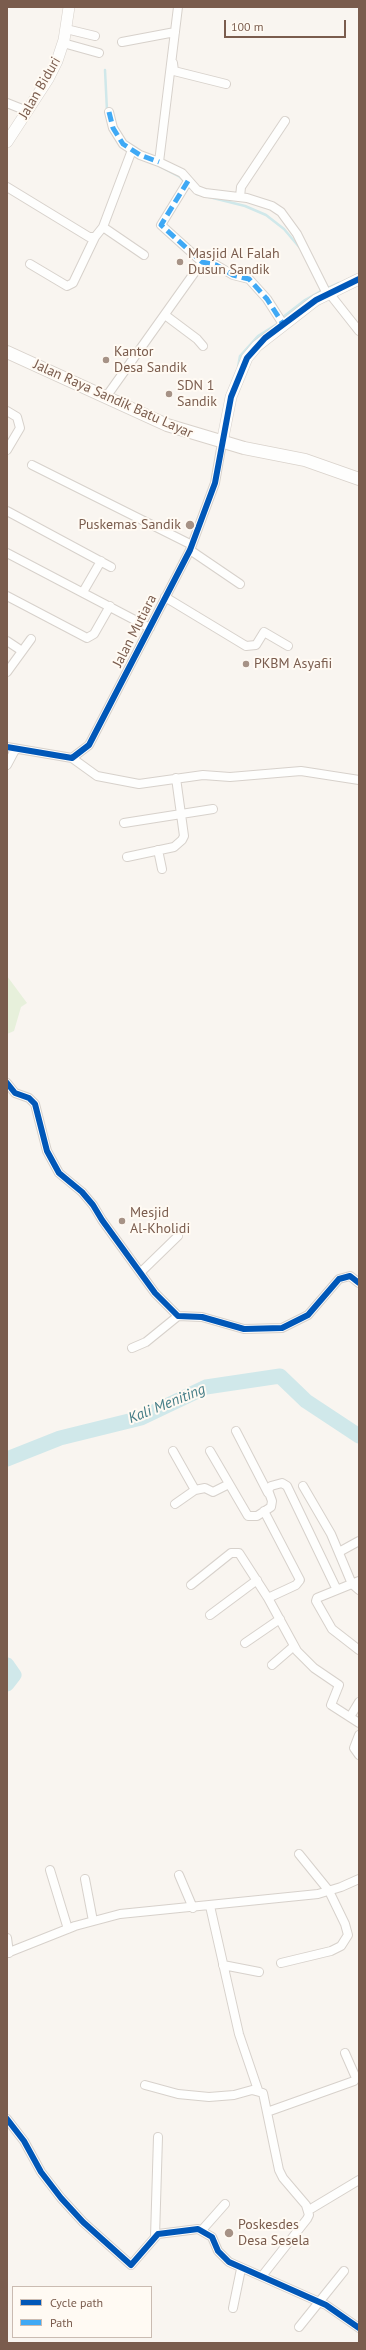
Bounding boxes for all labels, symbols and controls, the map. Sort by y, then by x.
scale bar [226,12,348,38]
text: 100 m [231,19,264,34]
street label: Jalan Biduri [15,54,65,122]
place label: Masjid Al Falah Dusun Sandik [188,246,280,278]
marker: Masjid Al Falah Dusun Sandik [175,257,185,267]
place label: Kantor Desa Sandik [114,344,187,376]
marker: Kantor Desa Sandik [101,355,111,365]
street label: Jalan Raya Sandik Batu Layar [31,356,195,442]
place label: SDN 1 Sandik [177,378,217,410]
marker: SDN 1 Sandik [164,389,174,399]
place label: Puskemas Sandik [79,517,181,533]
marker: Puskemas Sandik [184,519,196,531]
street label: Jalan Mutiara [110,592,160,670]
place label: PKBM Asyafii [254,656,332,672]
marker: PKBM Asyafii [241,659,251,669]
place label: Mesjid Al-Kholidi [130,1205,190,1238]
marker: Mesjid Al-Kholidi [117,1216,127,1226]
water label: Kali Meniting [126,1380,208,1428]
place label: Poskesdes Desa Sesela [238,2217,309,2250]
marker: Poskesdes Desa Sesela [223,2227,235,2239]
legend [12,2286,152,2338]
text: Cycle path [50,2295,103,2310]
text: Path [50,2315,73,2330]

